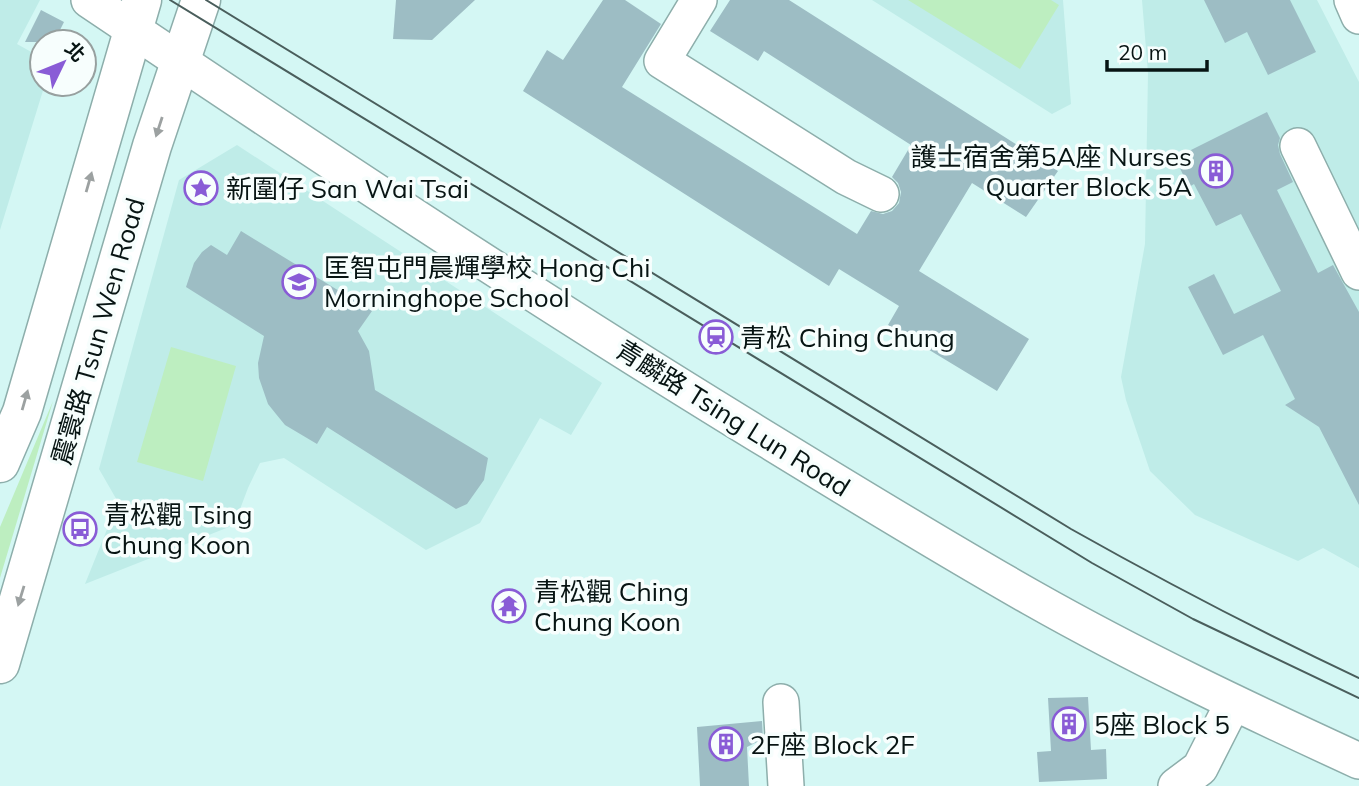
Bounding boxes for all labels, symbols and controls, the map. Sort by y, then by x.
north arrow [28,28,98,98]
scale bar [1107,28,1207,72]
text: 北 [60,36,91,67]
text: 20 m [1118,39,1167,65]
one-way arrow [153,116,164,137]
place label: 護士宿舍第5A座 Nurses Quarter Block 5A [911,140,1192,203]
building icon: 護士宿舍第5A座 Nurses Quarter Block 5A [1197,152,1235,190]
place icon: 新圍仔 San Wai Tsai [182,169,220,207]
one-way arrow [84,171,94,192]
place label: 新圍仔 San Wai Tsai [226,172,469,205]
street label: 震寰路 Tsun Wen Road [44,194,152,468]
place label: 匡智屯門晨輝學校 Hong Chi Morninghope School [324,251,650,314]
school or university icon: 匡智屯門晨輝學校 Hong Chi Morninghope School [280,263,318,301]
station icon: 青松 Ching Chung [697,318,735,356]
place label: 青松 Ching Chung [740,321,955,354]
street label: 青麟路 Tsing Lun Road [610,332,856,504]
one-way arrow [21,389,31,410]
place label: 青松觀 Tsing Chung Koon [104,498,253,561]
bus stop icon: 青松觀 Tsing Chung Koon [61,510,99,548]
place label: 青松觀 Ching Chung Koon [534,575,689,638]
one-way arrow [15,586,25,607]
temple icon: 青松觀 Ching Chung Koon [490,587,528,625]
building icon: 5座 Block 5 [1050,705,1088,743]
place label: 5座 Block 5 [1094,708,1230,741]
building icon: 2F座 Block 2F [707,725,745,763]
place label: 2F座 Block 2F [750,728,915,761]

